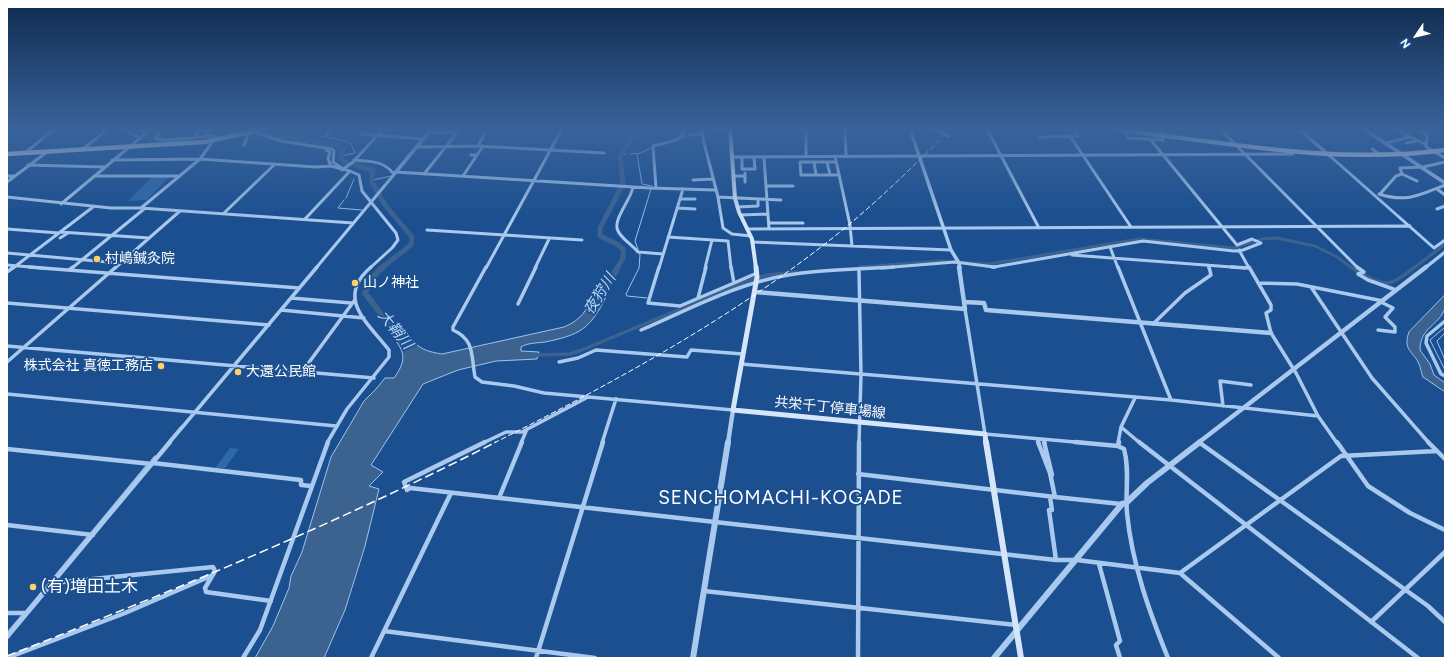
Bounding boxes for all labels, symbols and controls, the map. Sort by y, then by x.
north arrow [1396,16,1436,56]
text: N [1398,36,1414,50]
place label: 村嶋鍼灸院 [105,251,175,267]
marker: 村嶋鍼灸院 [92,254,102,264]
water label: 夜狩川 [580,270,620,318]
place label: 山ノ神社 [363,275,419,291]
marker: 山ノ神社 [350,278,360,288]
water label: 大鞘川 [374,307,416,353]
place label: 株式会社 真徳工務店 [24,358,153,374]
marker: 株式会社 真徳工務店 [156,361,166,371]
place label: 大還公民館 [246,364,316,380]
marker: 大還公民館 [233,367,243,377]
street label: 共栄千丁停車場線 [773,394,887,422]
district label: SENCHOMACHI-KOGADE [658,487,904,509]
place label: (有)増田土木 [41,577,138,597]
marker: (有)増田土木 [28,582,38,592]

